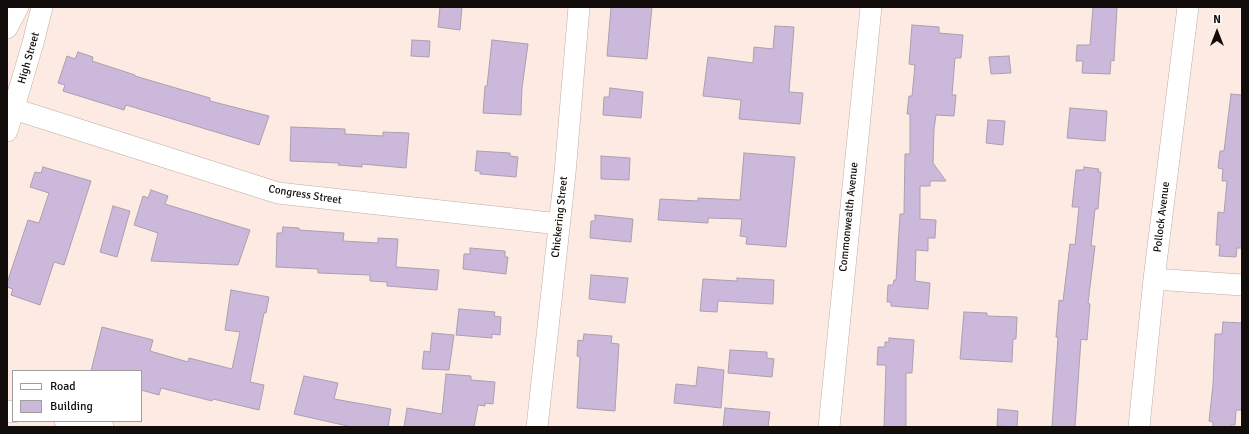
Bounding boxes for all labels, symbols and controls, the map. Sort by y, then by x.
north arrow [1197,12,1237,52]
text: N [1213,13,1221,26]
street label: High Street [15,31,43,85]
street label: Commonwealth Avenue [837,162,861,272]
street label: Chickering Street [549,176,571,258]
street label: Pollock Avenue [1151,181,1173,253]
street label: Congress Street [267,183,343,207]
legend [12,370,142,422]
text: Road [50,379,76,394]
text: Building [50,399,93,414]

